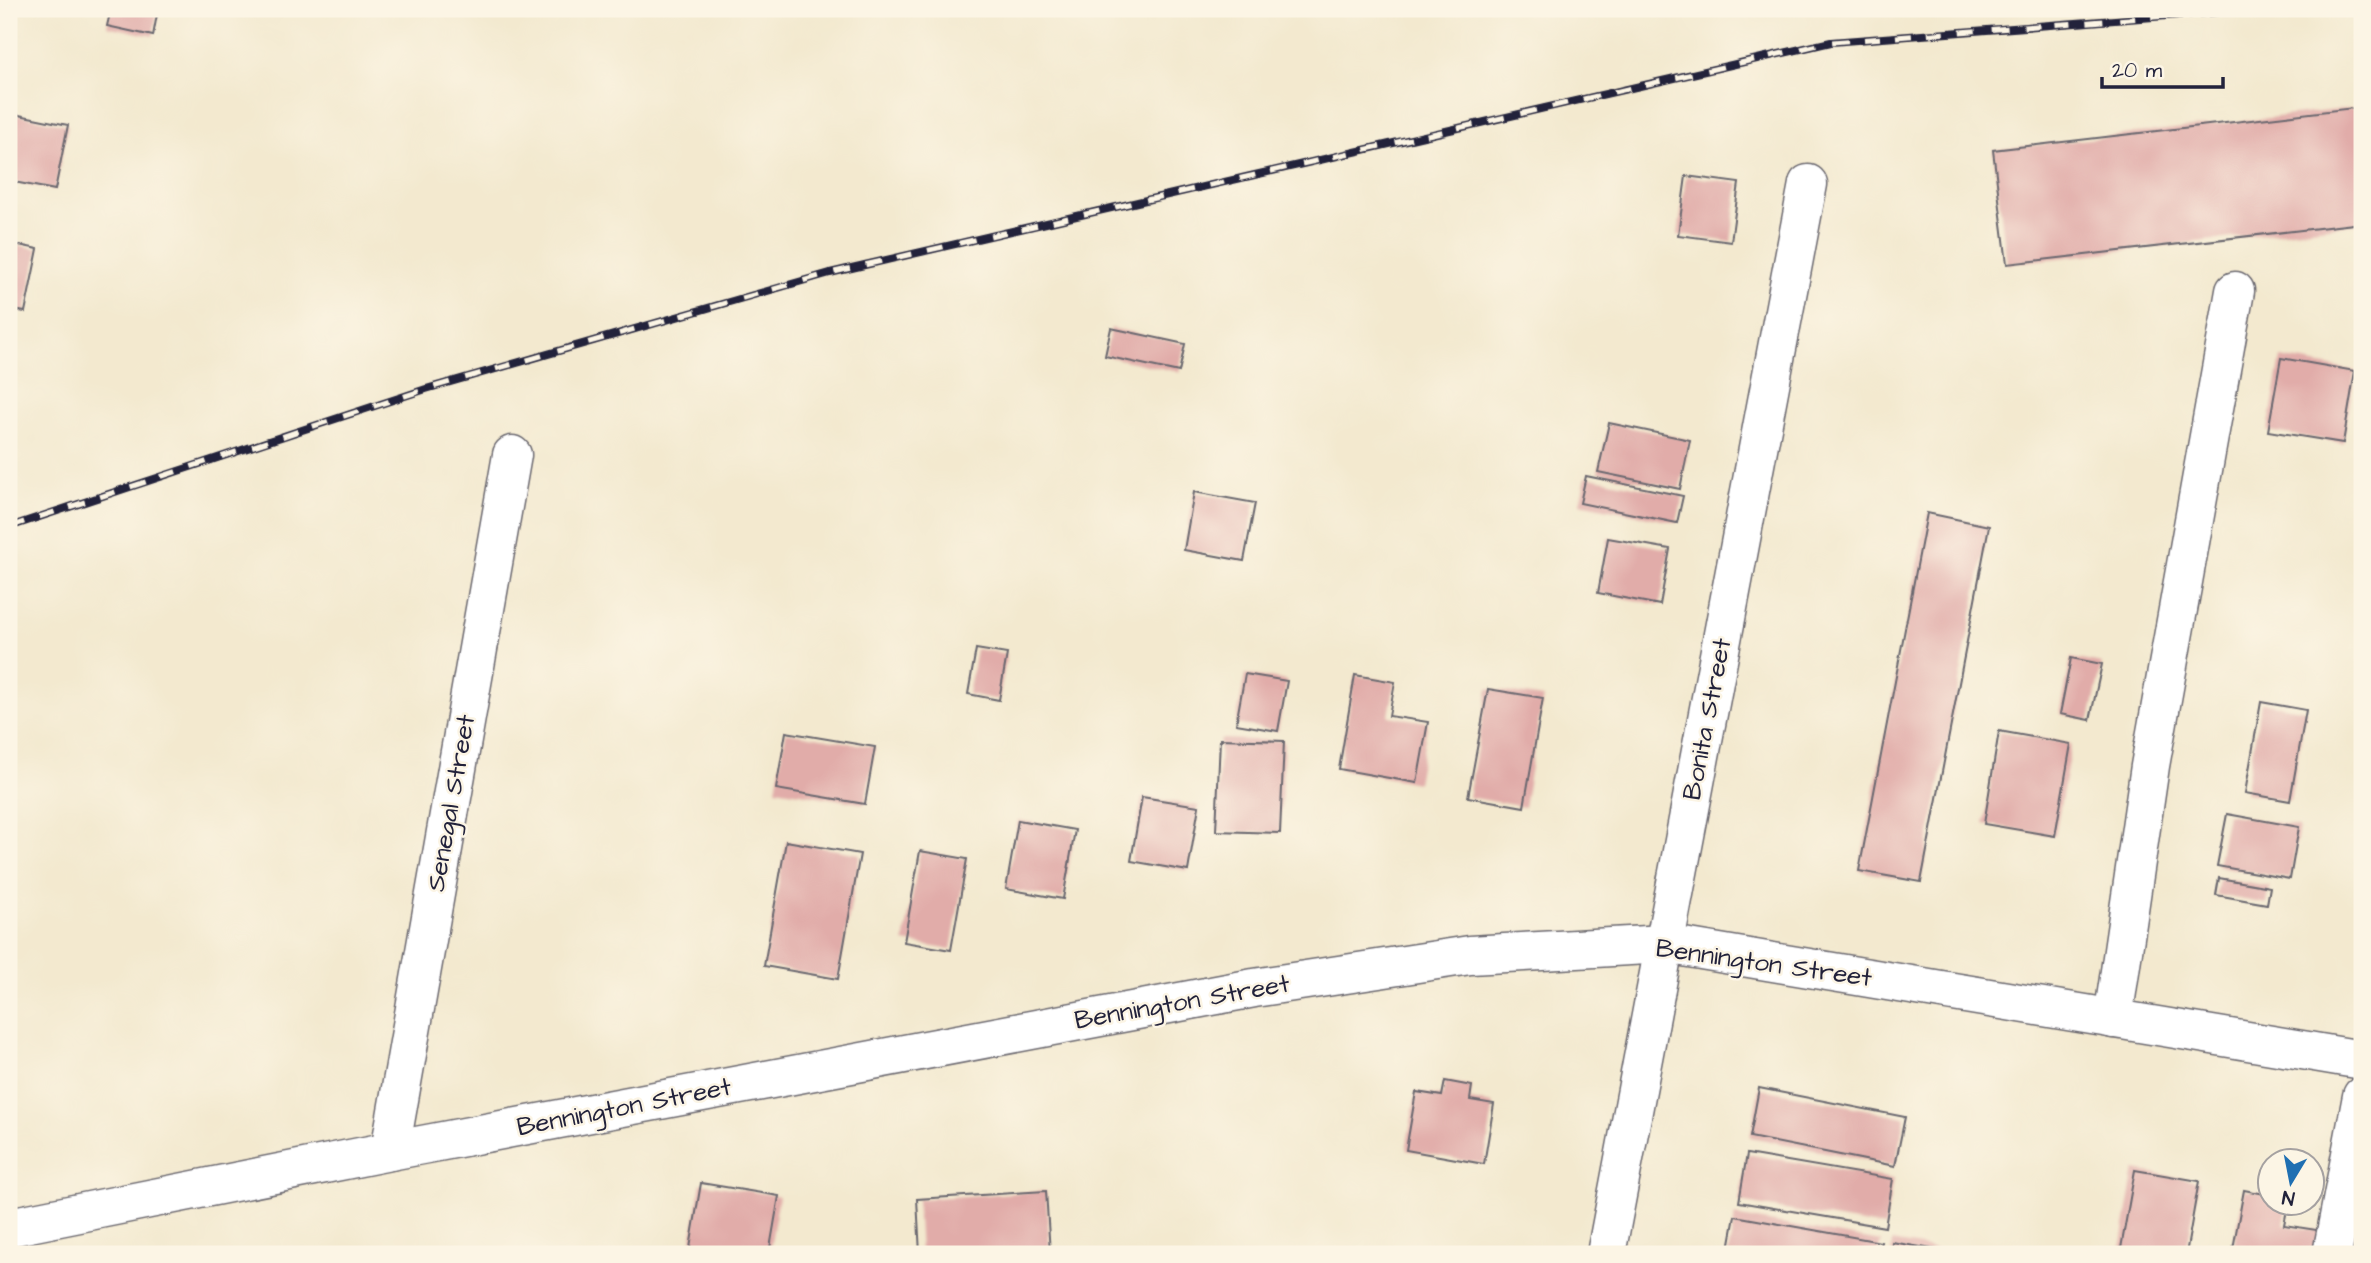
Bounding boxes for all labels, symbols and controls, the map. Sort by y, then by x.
scale bar [2102,46,2222,90]
text: 20 m [2112,56,2163,85]
street label: Bonita Street [1674,634,1740,803]
street label: Senegal Street [418,711,486,895]
street label: Bennington Street [1653,930,1875,998]
street label: Bennington Street [1072,965,1293,1041]
street label: Bennington Street [514,1068,735,1147]
north arrow [2256,1148,2326,1218]
text: N [2280,1183,2297,1212]

